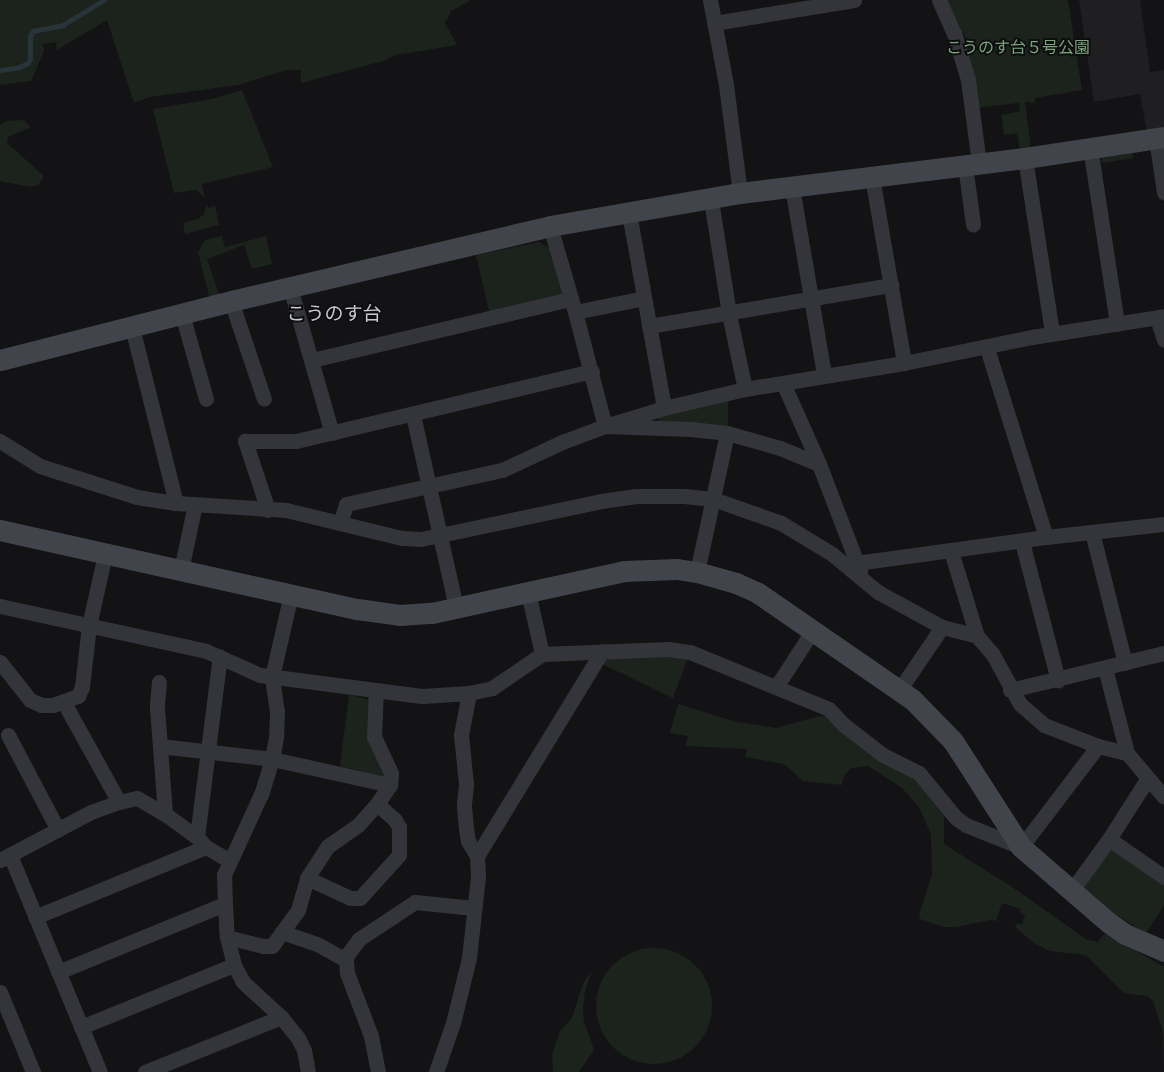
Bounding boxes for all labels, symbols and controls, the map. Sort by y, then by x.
park label: こうのす台５号公園 [946,37,1090,57]
district label: こうのす台 [287,303,381,325]

